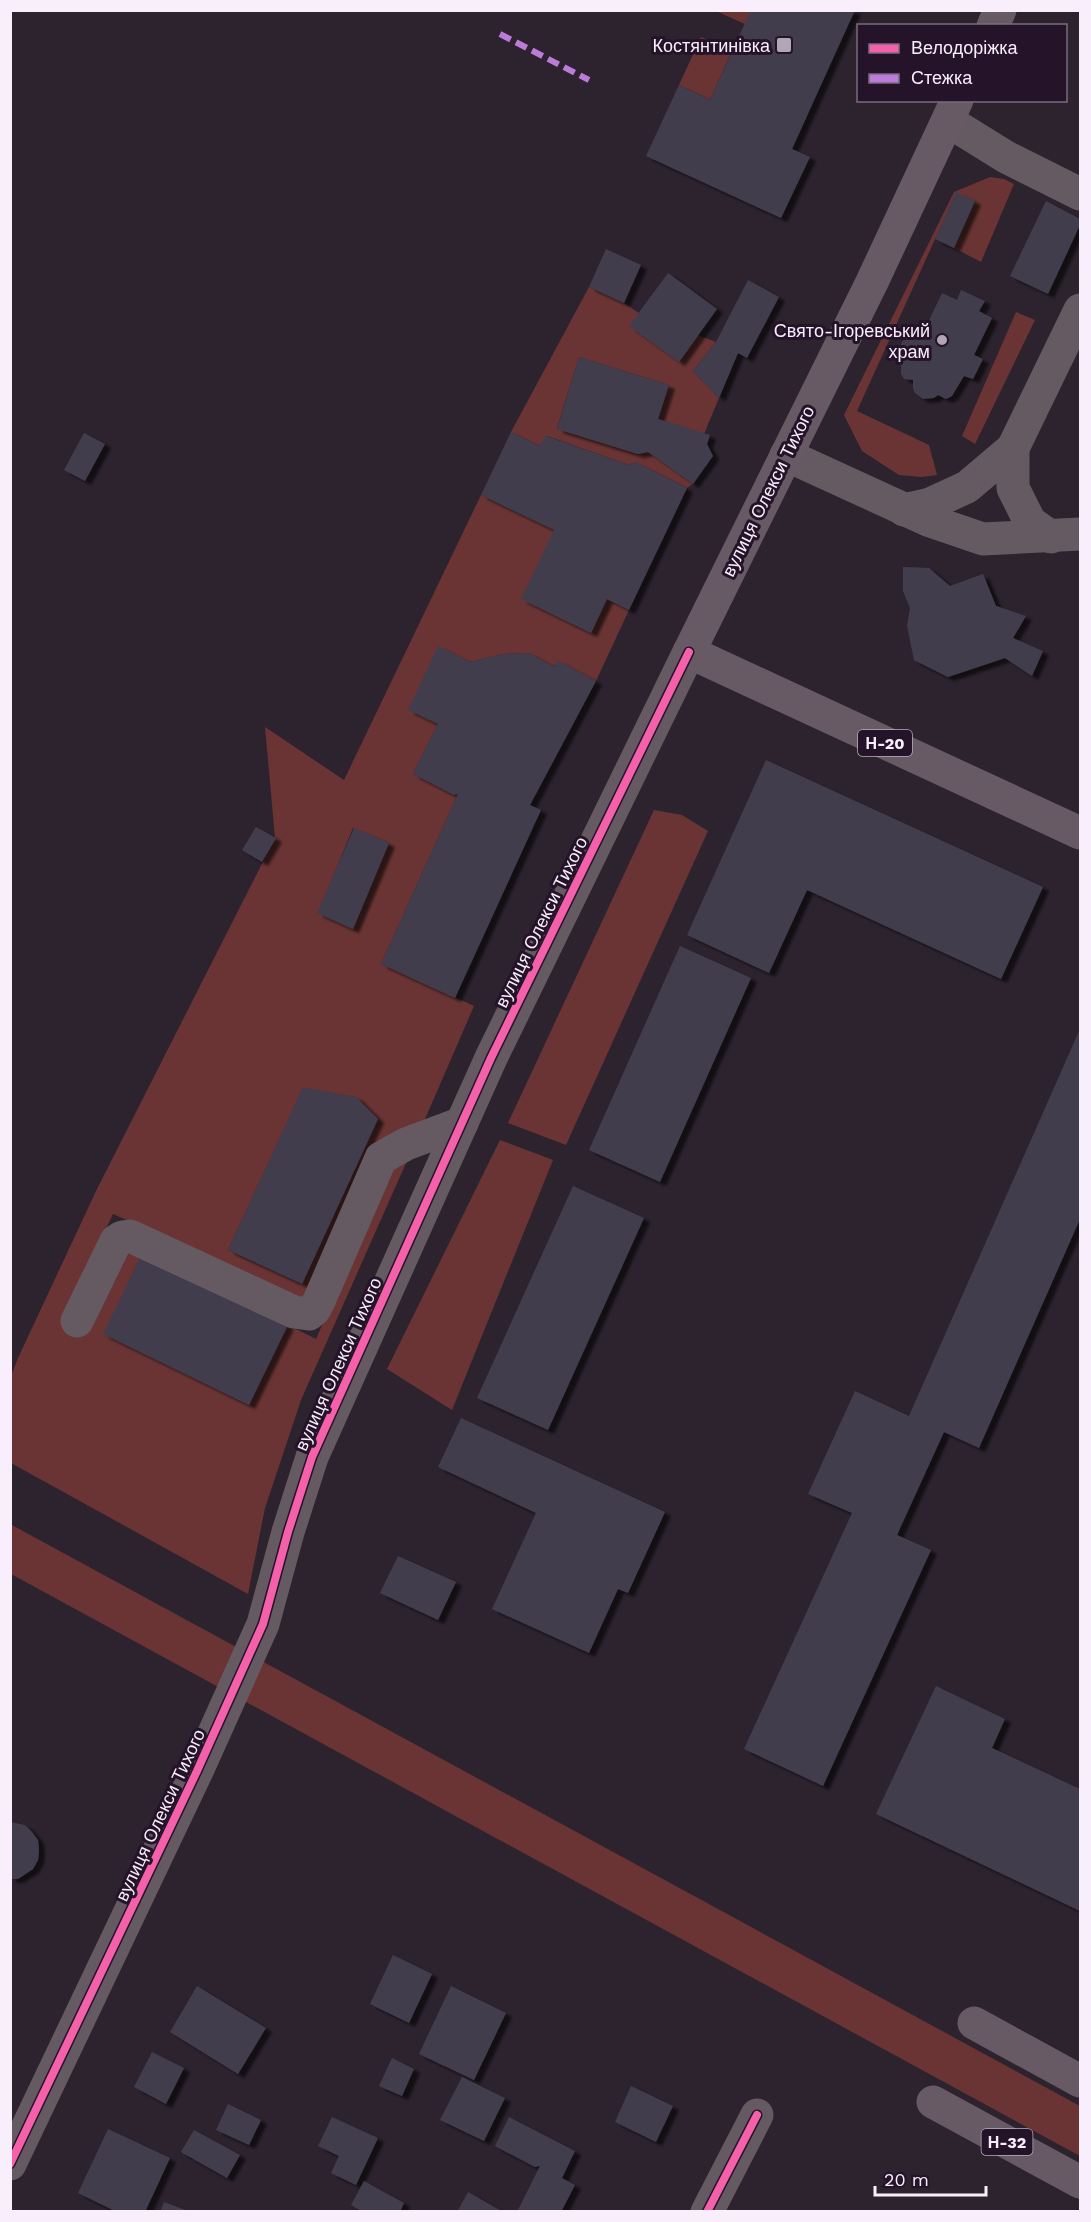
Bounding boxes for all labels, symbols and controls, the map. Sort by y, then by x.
legend [857,24,1067,102]
place label: Костянтинівка [652,35,771,56]
marker: Костянтинівка [775,36,793,54]
text: Велодоріжка [911,37,1019,58]
text: Стежка [911,67,973,88]
place label: Свято-Ігоревський храм [774,320,930,362]
marker: Свято-Ігоревський храм [935,333,949,347]
street label: вулиця Олекси Тихого [717,402,819,580]
road number: Н-20 [858,730,912,756]
street label: вулиця Олекси Тихого [490,833,592,1011]
street label: вулиця Олекси Тихого [290,1274,386,1454]
street label: вулиця Олекси Тихого [111,1726,209,1904]
road number: Н-32 [982,2129,1032,2155]
scale bar [875,2159,986,2197]
text: 20 m [884,2169,929,2190]

